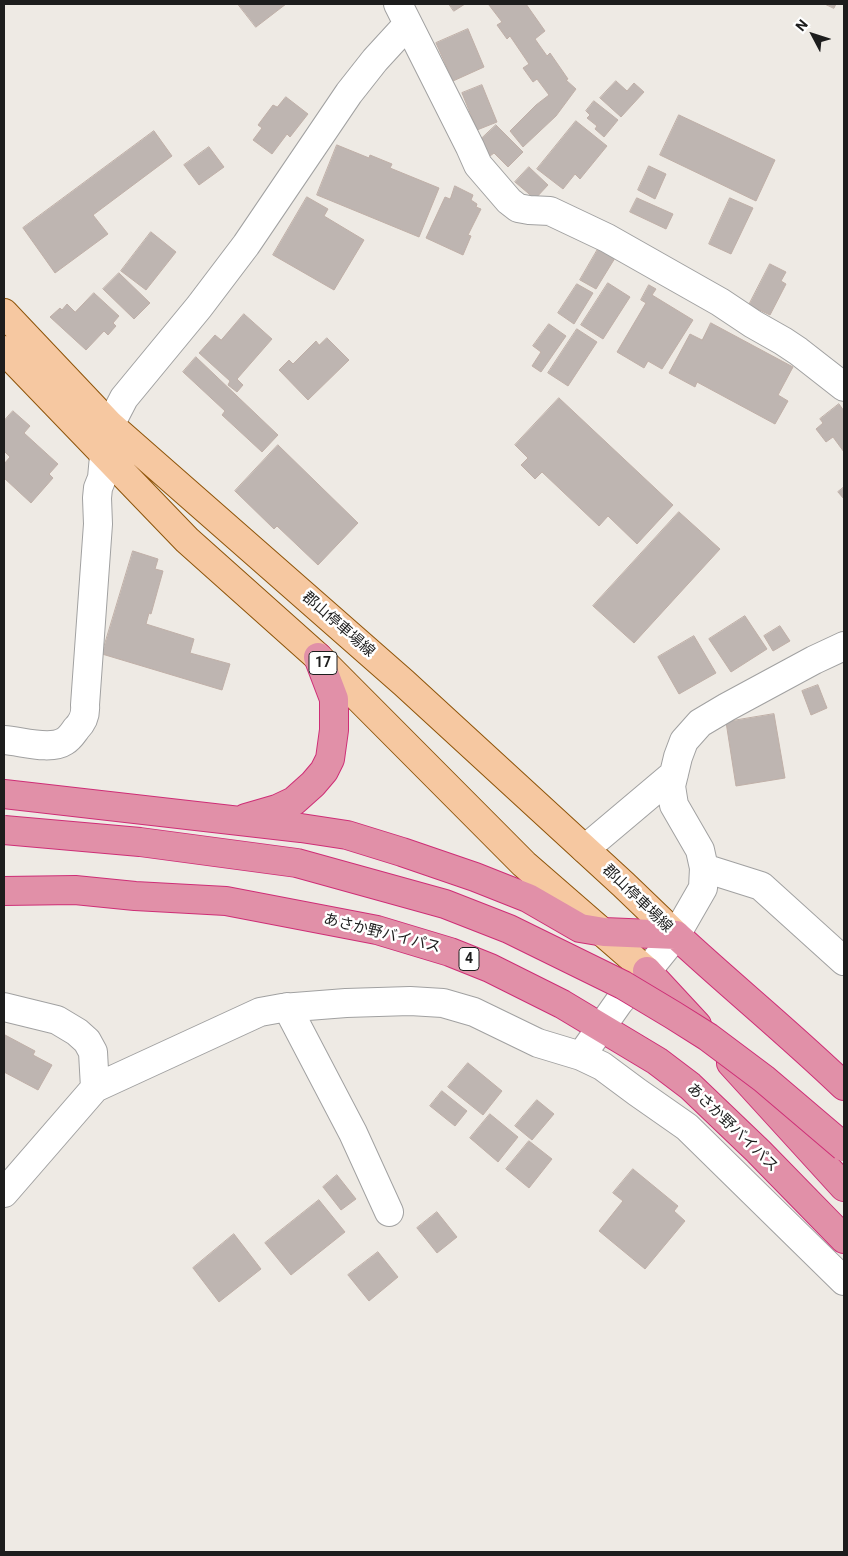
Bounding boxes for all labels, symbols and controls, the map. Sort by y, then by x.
north arrow [788,10,838,60]
text: N [792,16,811,34]
street label: 郡山停車場線 [298,589,378,661]
road number: 17 [309,651,337,674]
street label: 郡山停車場線 [598,861,676,937]
street label: あさか野バイパス [322,911,442,957]
road number: 4 [459,948,479,971]
street label: あさか野バイパス [683,1080,781,1176]

